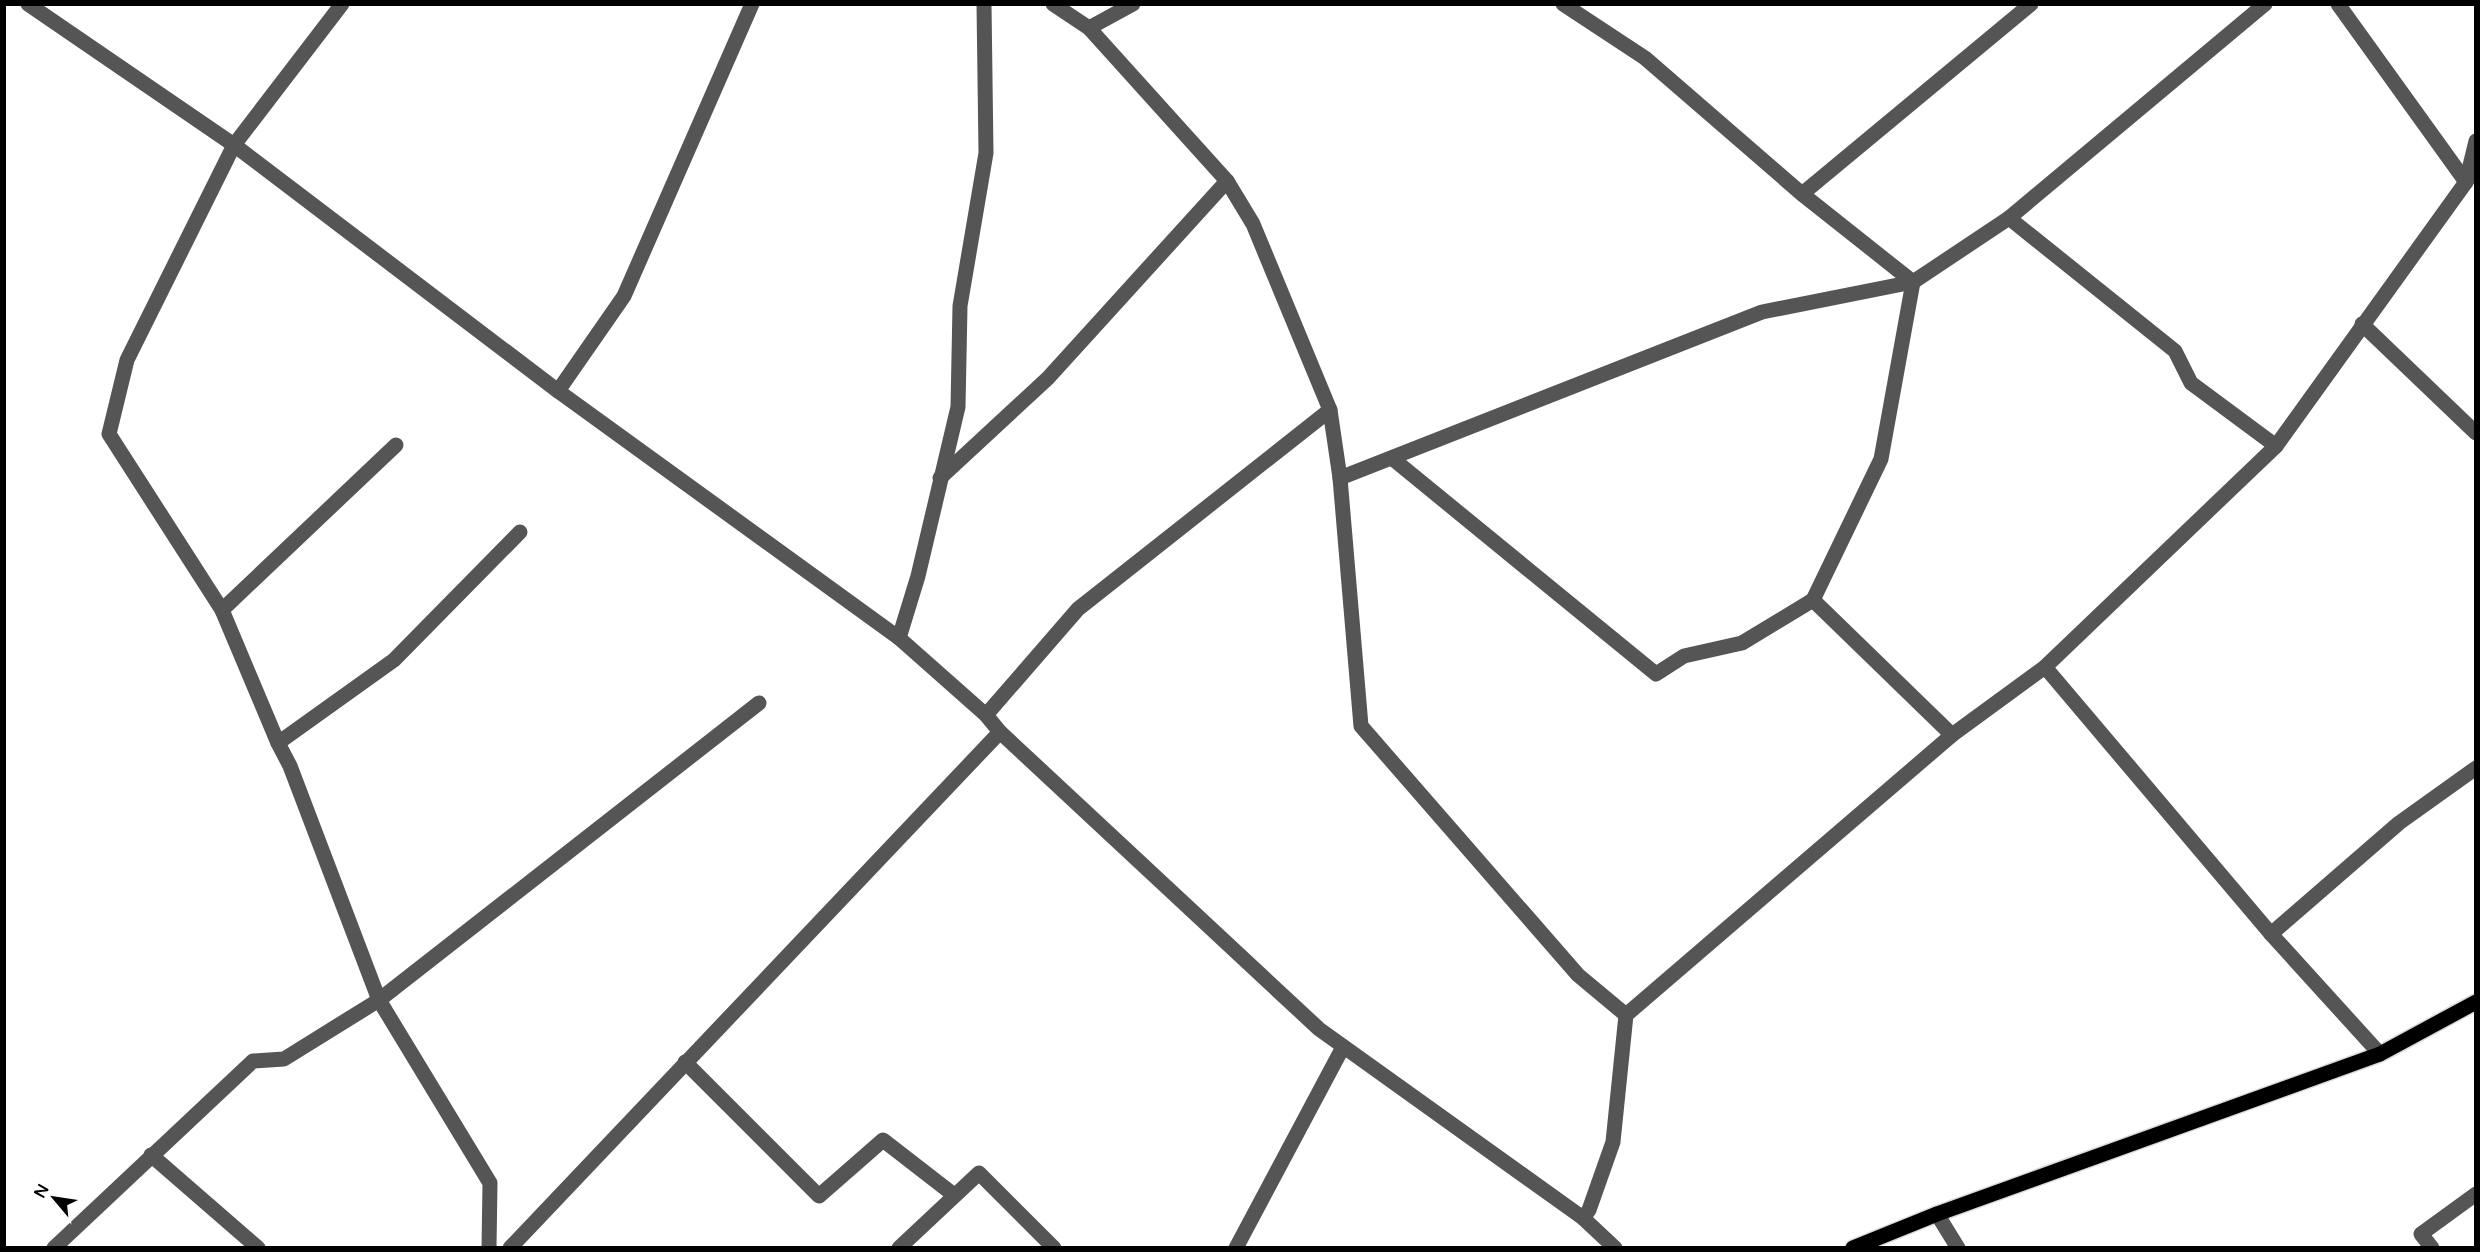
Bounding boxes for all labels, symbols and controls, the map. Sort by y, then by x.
north arrow [24,1168,84,1228]
text: N [30,1181,54,1202]

